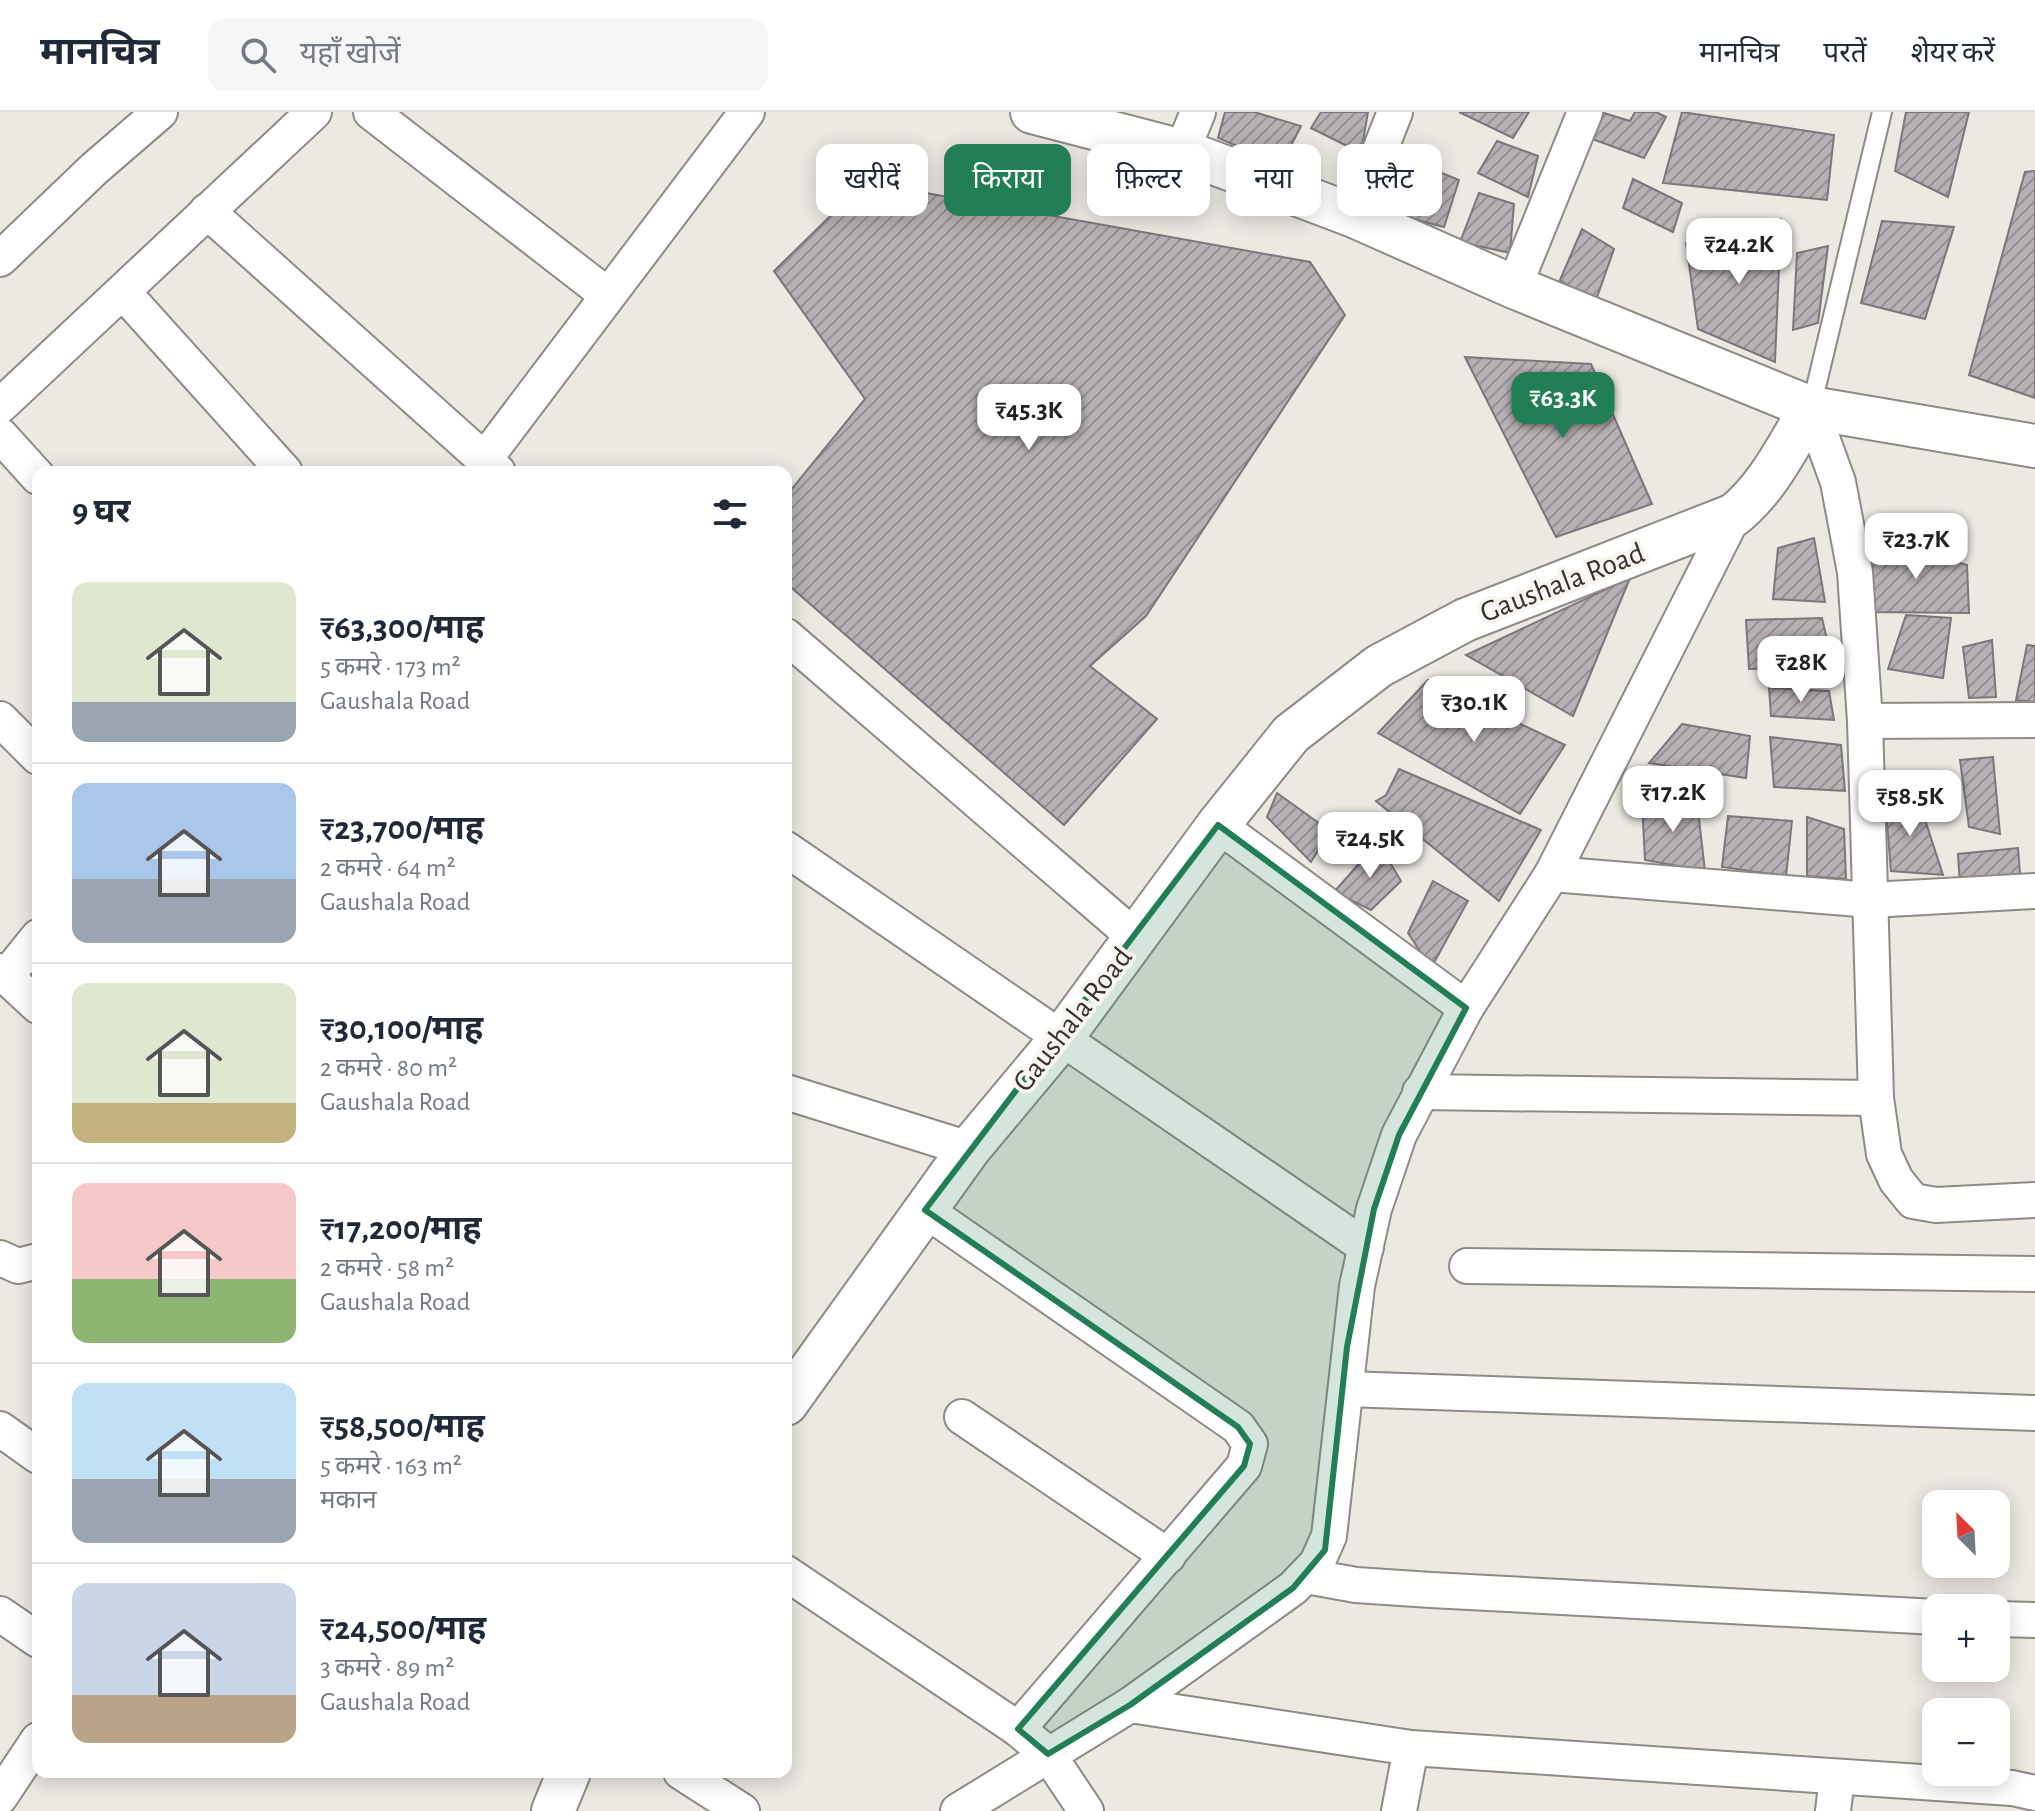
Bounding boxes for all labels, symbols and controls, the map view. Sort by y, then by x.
search box [208,19,768,91]
icon: search [236,33,280,77]
text: मानचित्र [40,34,160,72]
text: यहाँ खोजें [300,39,400,69]
text: मानचित्र [1699,40,1779,68]
text: परतें [1823,40,1867,68]
text: शेयर करें [1911,40,1995,68]
chip: खरीदें [816,144,928,216]
chip: किराया [944,144,1071,216]
chip: फ़िल्टर [1087,144,1210,216]
chip: नया [1226,144,1321,216]
chip: फ़्लैट [1337,144,1442,216]
pin: ₹24.2K [1674,218,1804,286]
text: ₹24.2K [1704,231,1774,257]
pin: ₹63.3K [1498,372,1628,440]
pin: ₹45.3K [964,384,1094,452]
text: ₹63.3K [1529,385,1597,411]
text: ₹45.3K [995,397,1063,423]
icon: filters [708,492,752,536]
text: 9 घर [72,495,131,529]
pin: ₹23.7K [1851,513,1981,581]
text: ₹23.7K [1883,526,1949,552]
street label: Gaushala Road [1476,538,1649,628]
text: ₹63,300/माह [320,611,484,645]
icon: home [136,614,232,710]
pin: ₹28K [1754,636,1848,704]
text: ₹28K [1775,649,1827,675]
text: 5 कमरे · 173 m² [320,654,461,680]
pin: ₹30.1K [1409,676,1539,744]
text: Gaushala Road [320,688,470,714]
text: ₹30.1K [1441,689,1507,715]
pin: ₹17.2K [1608,766,1738,834]
pin: ₹58.5K [1845,770,1975,838]
text: ₹17.2K [1641,779,1705,805]
text: ₹58.5K [1876,783,1944,809]
text: ₹23,700/माह [320,812,484,846]
pin: ₹24.5K [1305,812,1435,880]
icon: home [136,815,232,911]
text: ₹24.5K [1336,825,1404,851]
text: 2 कमरे · 64 m² [320,855,456,881]
text: Gaushala Road [320,889,470,915]
street label: Gaushala Road [1008,942,1138,1097]
text: ₹30,100/माह [320,1012,483,1046]
icon: home [136,1015,232,1111]
text: 2 कमरे · 80 m² [320,1055,457,1081]
text: Gaushala Road [320,1089,470,1115]
text: ₹17,200/माह [320,1212,481,1246]
icon: home [136,1215,232,1311]
text: 2 कमरे · 58 m² [320,1255,454,1281]
text: Gaushala Road [320,1289,470,1315]
text: ₹58,500/माह [320,1410,485,1444]
icon: home [136,1415,232,1511]
text: 5 कमरे · 163 m² [320,1453,462,1479]
text: मकान [320,1487,377,1513]
north arrow [1922,1490,2010,1578]
map controls [1922,1490,2010,1786]
button: + [1922,1594,2010,1682]
text: ₹24,500/माह [320,1612,486,1646]
icon: home [136,1615,232,1711]
text: 3 कमरे · 89 m² [320,1655,454,1681]
text: Gaushala Road [320,1689,470,1715]
button: − [1922,1698,2010,1786]

